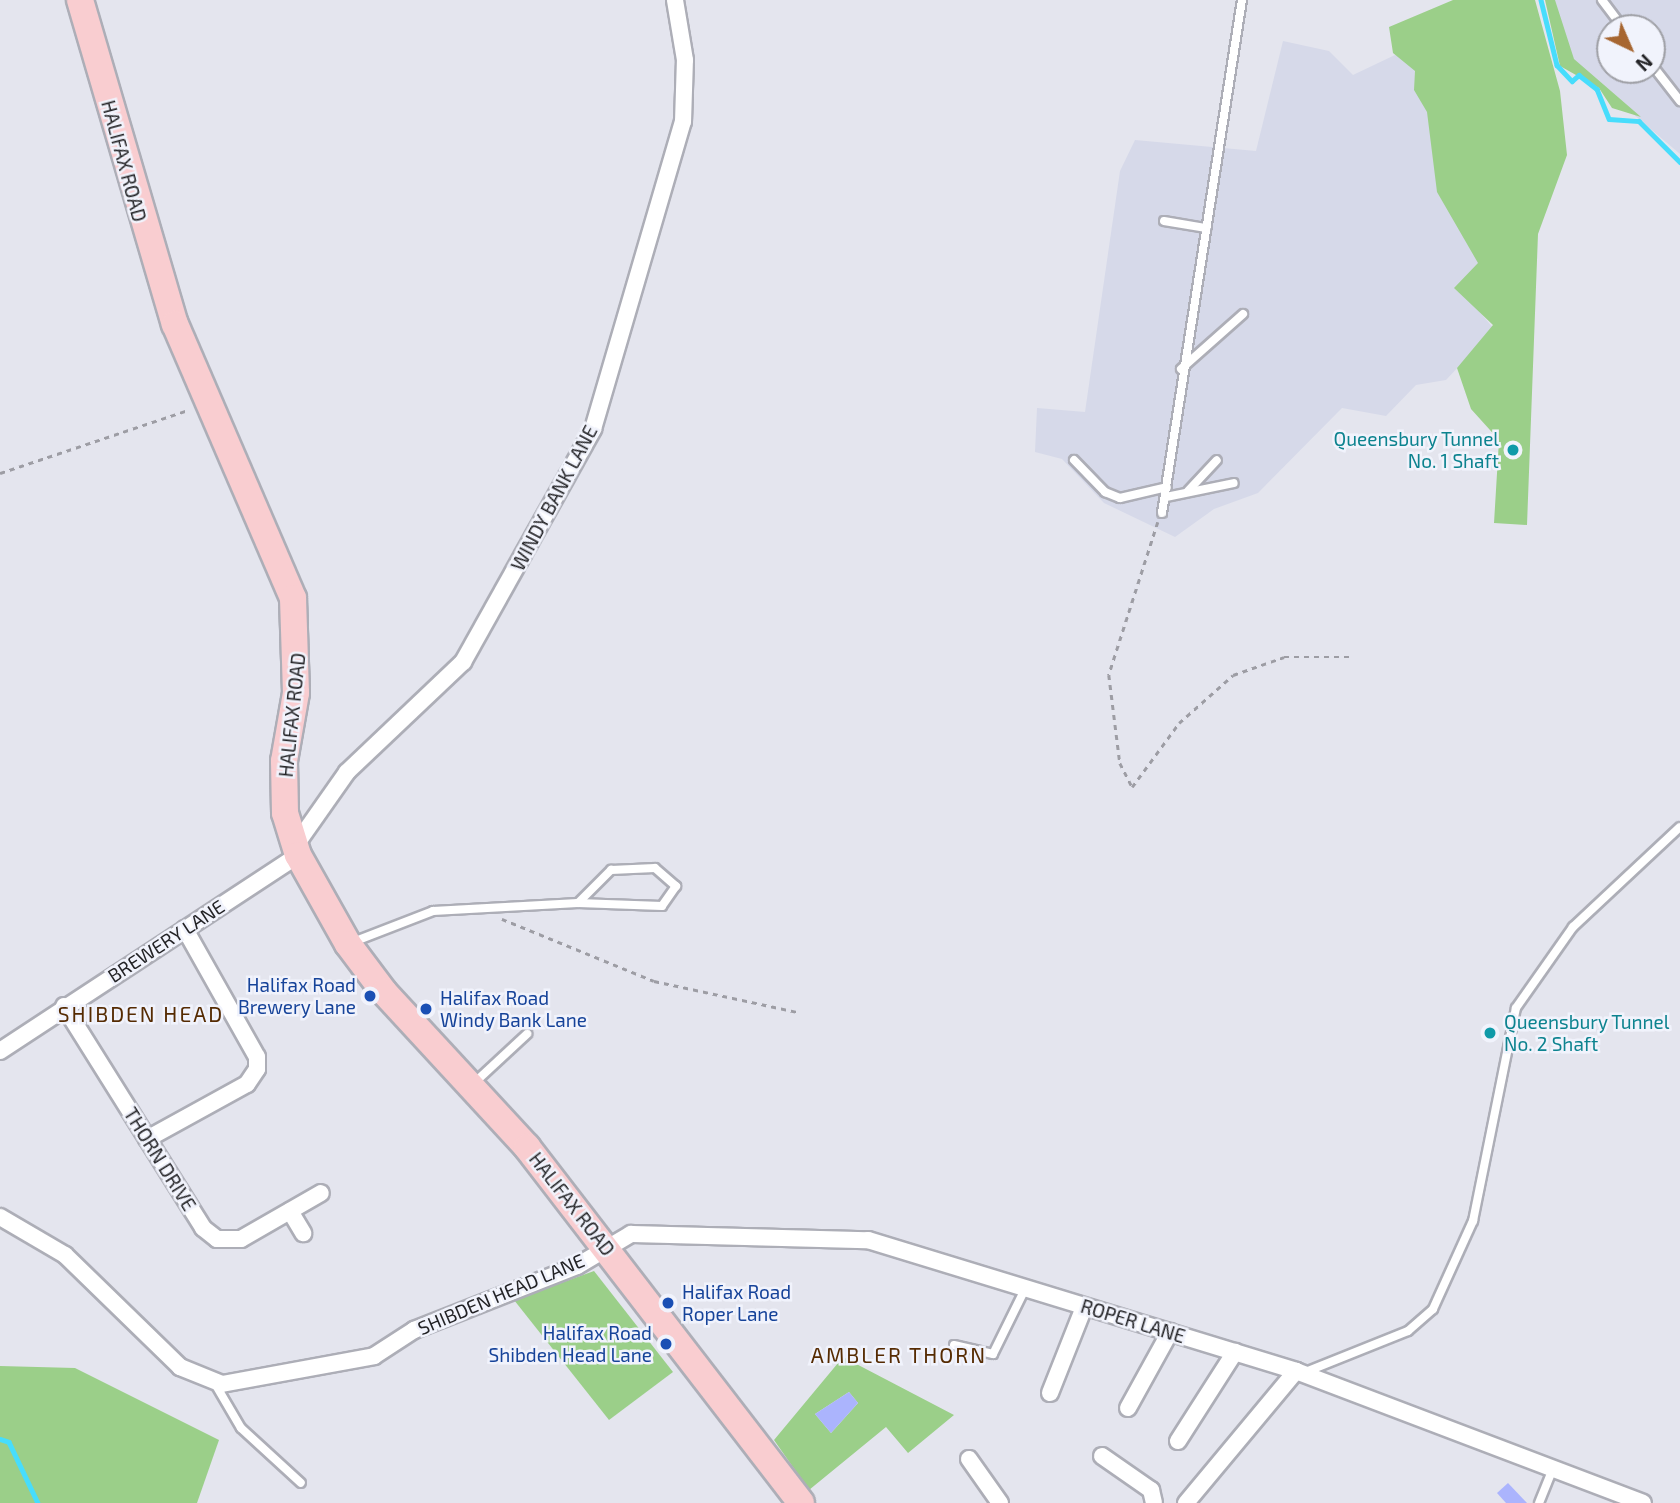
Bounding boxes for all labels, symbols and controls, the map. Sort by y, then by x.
north arrow [1596,14,1666,84]
text: N [1632,50,1657,76]
street label: HALIFAX ROAD [97,98,151,224]
street label: WINDY BANK LANE [506,421,602,575]
place label: Queensbury Tunnel No. 1 Shaft [1333,428,1499,472]
marker: Queensbury Tunnel No. 1 Shaft [1505,442,1521,458]
street label: HALIFAX ROAD [274,652,310,778]
street label: BREWERY LANE [103,895,229,987]
place label: Halifax Road Brewery Lane [237,974,356,1018]
place label: Halifax Road Windy Bank Lane [440,987,588,1031]
marker: Halifax Road Brewery Lane [362,988,378,1004]
district label: SHIBDEN HEAD [59,1001,223,1027]
marker: Halifax Road Windy Bank Lane [418,1001,434,1017]
place label: Queensbury Tunnel No. 2 Shaft [1504,1011,1670,1055]
marker: Queensbury Tunnel No. 2 Shaft [1482,1025,1498,1041]
street label: THORN DRIVE [119,1103,201,1215]
street label: HALIFAX ROAD [525,1148,619,1260]
street label: SHIBDEN HEAD LANE [414,1249,588,1339]
place label: Halifax Road Roper Lane [682,1281,791,1325]
street label: ROPER LANE [1078,1294,1188,1348]
marker: Halifax Road Roper Lane [660,1295,676,1311]
place label: Halifax Road Shibden Head Lane [489,1322,652,1366]
marker: Halifax Road Shibden Head Lane [658,1336,674,1352]
district label: AMBLER THORN [812,1342,986,1368]

